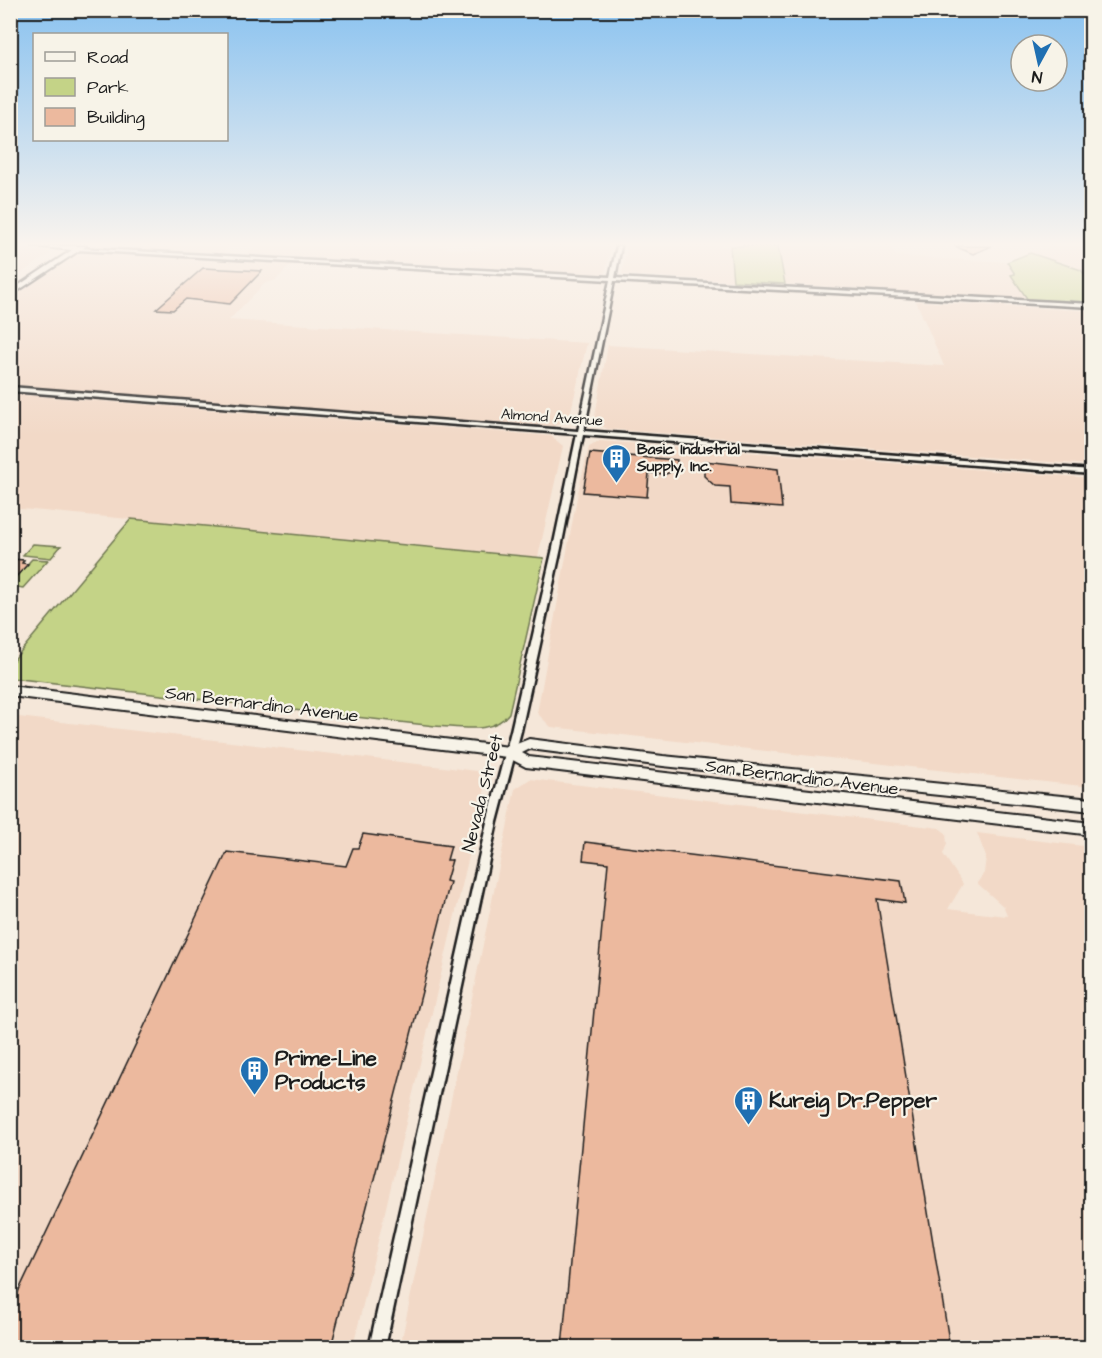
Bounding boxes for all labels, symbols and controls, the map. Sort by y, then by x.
legend [33,33,228,141]
north arrow [1009,33,1069,93]
text: Road [87,45,128,70]
text: N [1031,65,1044,88]
text: Park [87,75,129,100]
text: Building [87,105,145,131]
street label: Almond Avenue [500,403,604,432]
place label: Basic Industrial Supply, Inc. [636,439,740,478]
building icon: Basic Industrial Supply, Inc. [600,442,632,484]
street label: San Bernardino Avenue [164,680,360,729]
street label: Nevada Street [456,731,509,855]
street label: San Bernardino Avenue [704,753,900,802]
place label: Prime-Line Products [275,1044,378,1097]
building icon: Prime-Line Products [238,1054,270,1096]
building icon: Kureig Dr.Pepper [732,1084,764,1126]
place label: Kureig Dr.Pepper [769,1086,937,1117]

